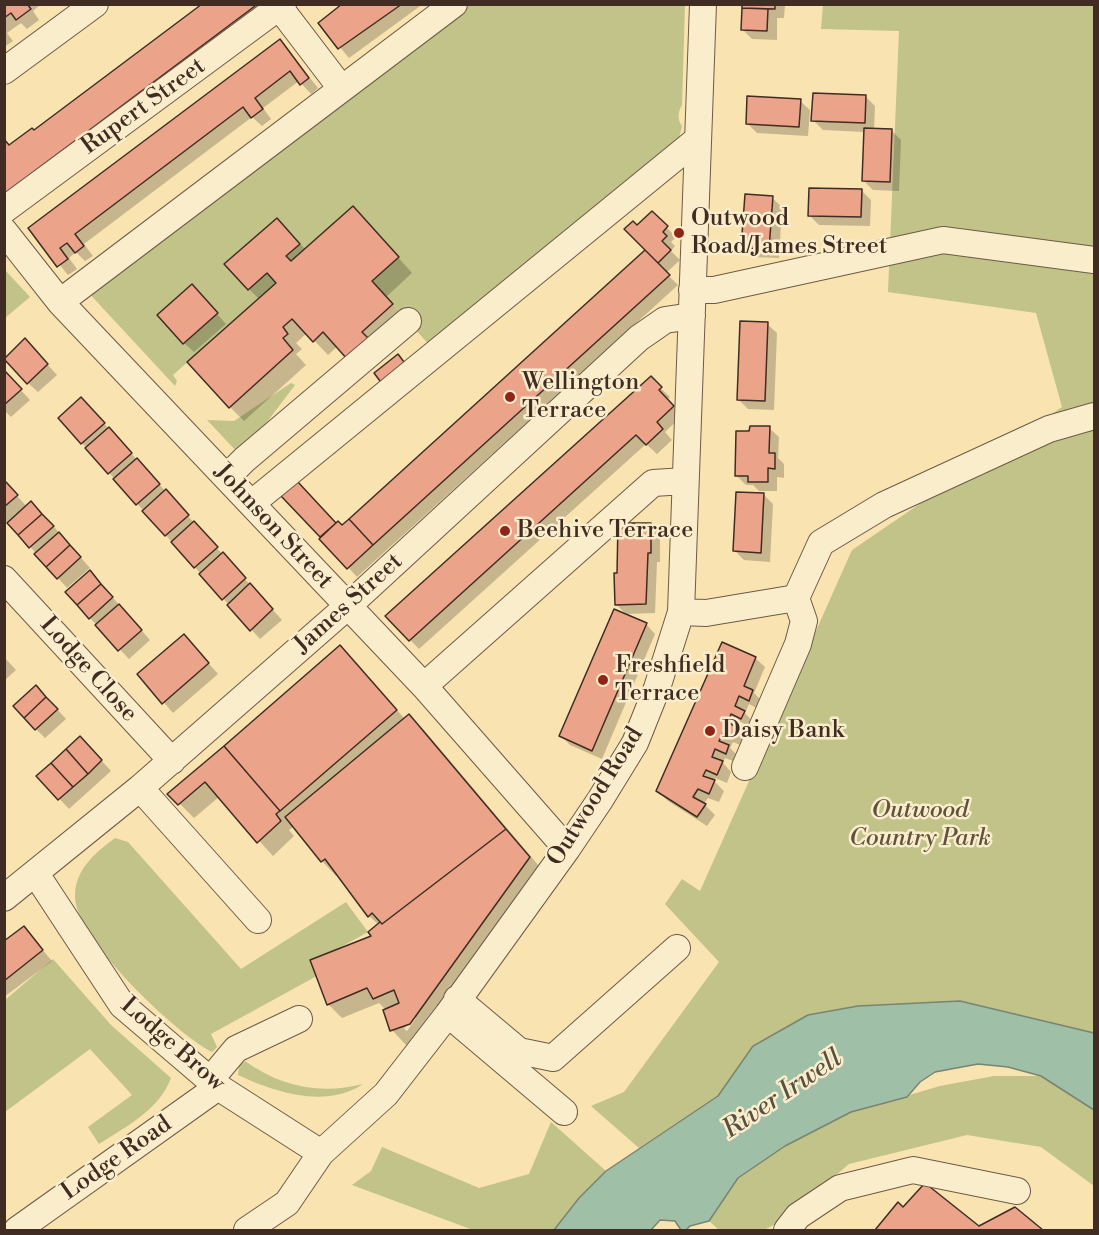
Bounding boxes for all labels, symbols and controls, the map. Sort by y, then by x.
street label: Rupert Street [77,52,211,162]
place label: Outwood Road/James Street [691,205,887,261]
marker: Outwood Road/James Street [672,226,686,240]
place label: Wellington Terrace [522,369,639,425]
marker: Wellington Terrace [503,390,517,404]
street label: Johnson Street [208,458,338,596]
place label: Beehive Terrace [517,517,693,545]
marker: Beehive Terrace [498,524,512,538]
street label: James Street [289,548,409,660]
street label: Lodge Close [33,611,143,729]
place label: Freshfield Terrace [615,652,725,708]
marker: Freshfield Terrace [596,673,610,687]
place label: Daisy Bank [722,717,844,745]
street label: Outwood Road [542,722,650,872]
marker: Daisy Bank [703,724,717,738]
park label: Outwood Country Park [849,797,991,853]
street label: Lodge Brow [114,992,230,1098]
water label: River Irwell [717,1044,849,1146]
street label: Lodge Road [56,1111,178,1207]

